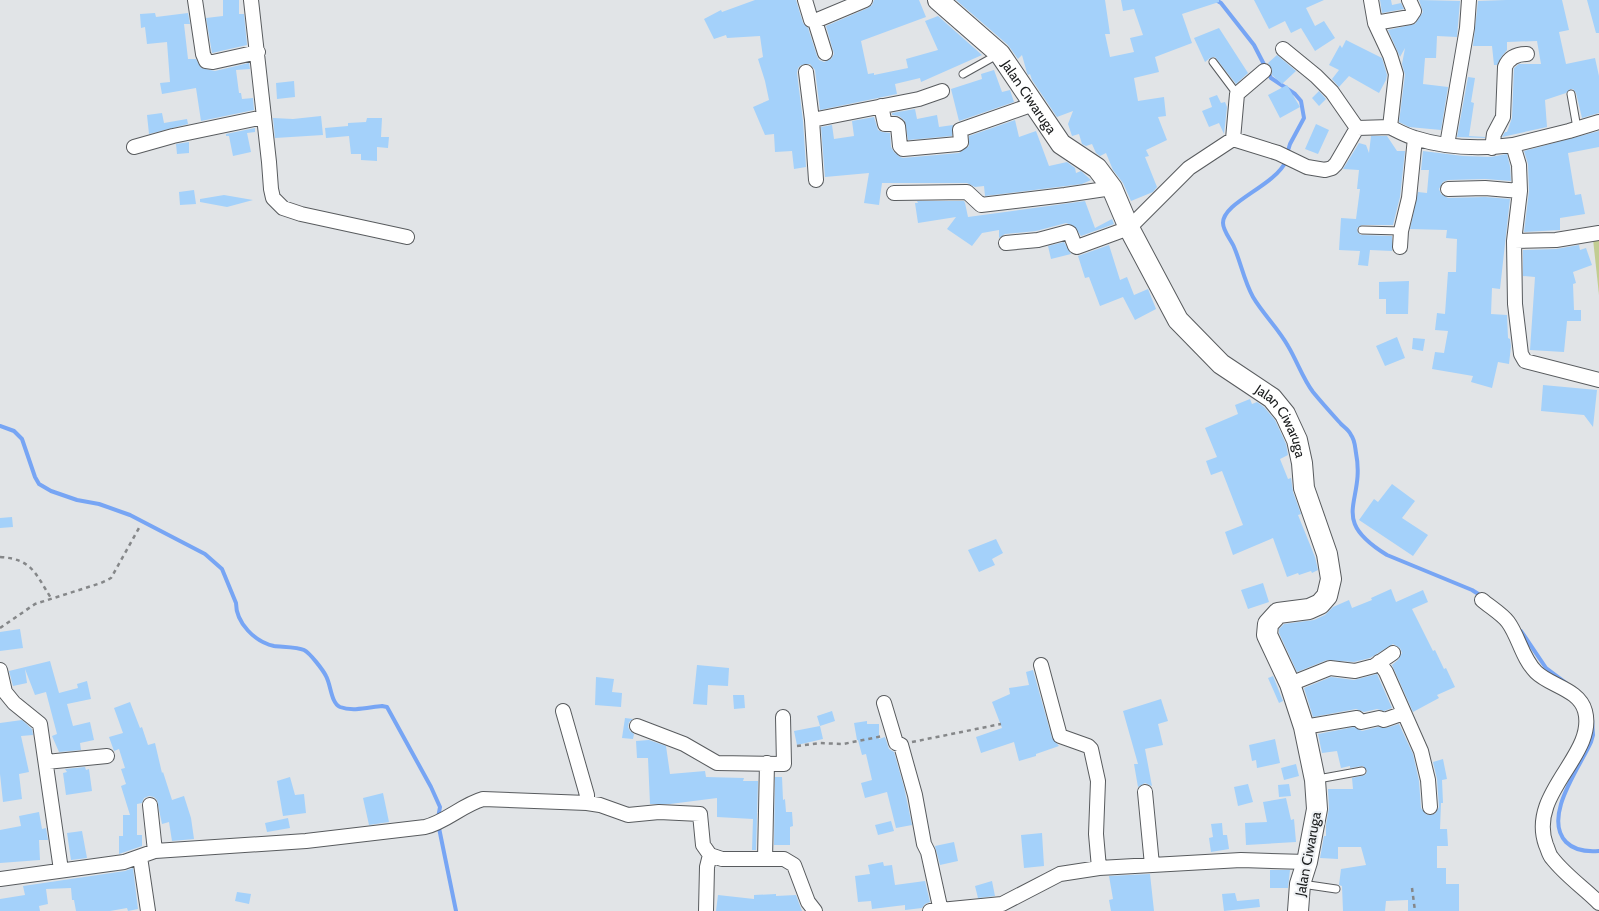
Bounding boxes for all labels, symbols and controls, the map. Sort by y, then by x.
street label: Jalan Ciwaruga [997,56,1061,138]
street label: Jalan Ciwaruga [1251,380,1310,460]
street label: Jalan Ciwaruga [1291,810,1325,899]

